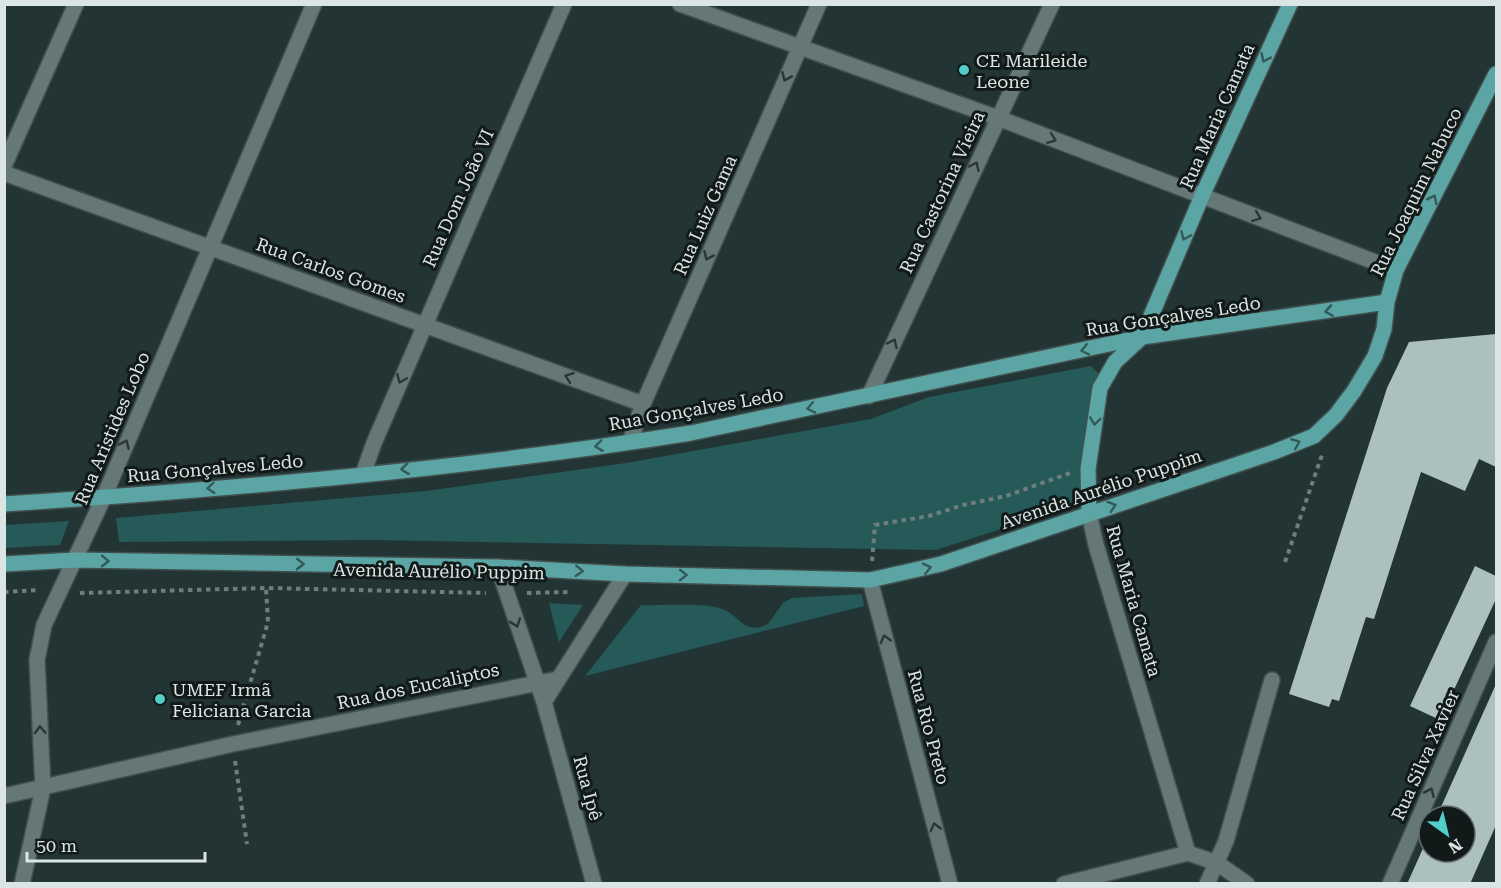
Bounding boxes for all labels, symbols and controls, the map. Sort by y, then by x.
street label: Rua Maria Camata [1175,40,1259,192]
place label: CE Marileide Leone [976,50,1088,92]
one-way arrow [1261,51,1273,62]
marker: CE Marileide Leone [957,63,971,77]
one-way arrow [782,70,794,81]
street label: Rua Joaquim Nabuco [1366,104,1466,280]
street label: Rua Castorina Vieira [895,107,989,276]
street label: Rua Dom João VI [418,126,498,270]
one-way arrow [1047,132,1057,145]
street label: Rua Luiz Gama [669,152,741,278]
one-way arrow [968,162,980,173]
one-way arrow [1425,195,1437,206]
one-way arrow [1251,210,1261,223]
one-way arrow [1181,229,1193,240]
street label: Rua Carlos Gomes [253,233,409,307]
one-way arrow [704,249,716,260]
street label: Rua Gonçalves Ledo [1084,292,1262,340]
one-way arrow [1324,304,1333,316]
one-way arrow [886,338,898,349]
one-way arrow [1081,343,1091,356]
street label: Rua Aristides Lobo [70,348,154,508]
one-way arrow [396,372,408,383]
one-way arrow [564,372,575,385]
street label: Rua Gonçalves Ledo [607,383,785,435]
one-way arrow [807,401,817,414]
one-way arrow [1089,417,1102,426]
one-way arrow [1290,438,1301,450]
one-way arrow [594,439,603,452]
one-way arrow [118,440,130,451]
street label: Avenida Aurélio Puppim [998,445,1204,533]
street label: Rua Gonçalves Ledo [126,450,304,486]
one-way arrow [401,463,410,475]
one-way arrow [207,481,216,494]
one-way arrow [1106,501,1117,513]
street label: Rua Maria Camata [1102,523,1166,680]
one-way arrow [100,555,109,567]
one-way arrow [295,558,304,570]
street label: Avenida Aurélio Puppim [333,559,545,583]
one-way arrow [922,562,932,575]
one-way arrow [574,565,583,578]
one-way arrow [679,569,688,582]
one-way arrow [509,617,521,628]
one-way arrow [880,634,892,644]
street label: Rua dos Eucaliptos [335,659,501,713]
street label: Rua Rio Preto [904,667,954,787]
place label: UMEF Irmã Feliciana Garcia [172,679,312,721]
street label: Rua Silva Xavier [1387,687,1463,823]
marker: UMEF Irmã Feliciana Garcia [153,692,167,706]
one-way arrow [34,725,47,734]
street label: Rua Ipê [569,753,607,823]
one-way arrow [1423,787,1435,798]
north arrow [1417,804,1477,864]
one-way arrow [930,822,943,832]
scale bar [27,825,206,863]
text: 50 m [36,835,77,856]
text: N [1445,835,1466,857]

